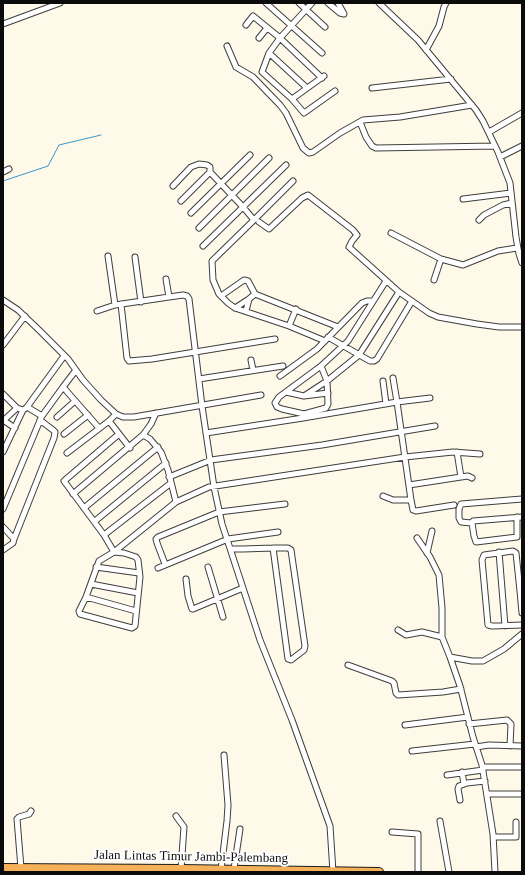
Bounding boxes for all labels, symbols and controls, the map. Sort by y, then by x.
street label: Jalan Lintas Timur Jambi-Palembang [94,848,288,866]

